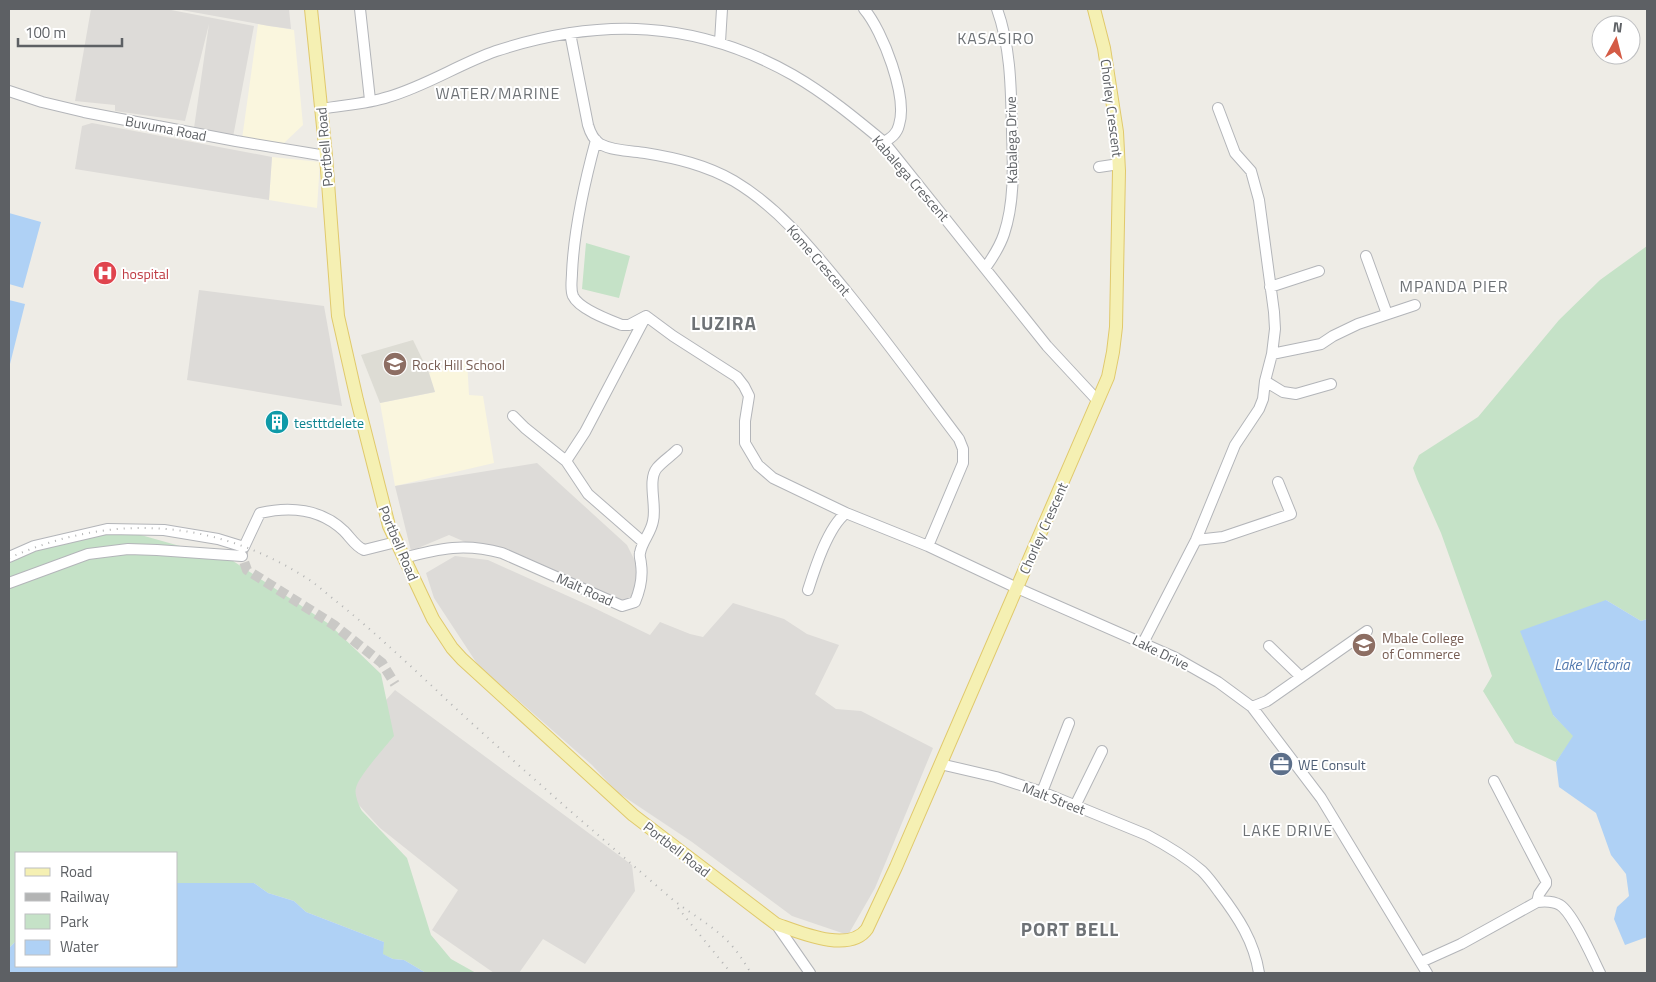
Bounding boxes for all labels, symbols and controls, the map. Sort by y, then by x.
scale bar [18,15,121,47]
north arrow [1591,15,1641,65]
text: N [1612,16,1624,38]
text: 100 m [25,21,66,44]
district label: KASASIRO [957,26,1035,50]
street label: Chorley Crescent [1096,58,1128,158]
district label: WATER/MARINE [436,81,560,105]
street label: Kabalega Drive [1000,96,1022,184]
street label: Portbell Road [310,106,338,188]
street label: Buvuma Road [124,110,208,146]
street label: Kabalega Crescent [868,130,954,226]
street label: Kome Crescent [782,220,856,300]
hospital icon: hospital [92,260,118,286]
place label: hospital [122,263,169,284]
district label: MPANDA PIER [1399,274,1509,298]
district label: LUZIRA [691,308,757,337]
school or university icon: Rock Hill School [382,351,408,377]
place label: Rock Hill School [412,354,505,375]
building icon: testttdelete [264,409,290,435]
place label: testttdelete [294,412,364,433]
street label: Chorley Crescent [1013,479,1073,577]
street label: Portbell Road [374,502,424,584]
street label: Malt Road [553,567,617,611]
place label: Mbale College of Commerce [1382,627,1464,664]
street label: Lake Drive [1129,629,1193,675]
school or university icon: Mbale College of Commerce [1351,632,1377,658]
water label: Lake Victoria [1554,653,1631,676]
office icon: WE Consult [1268,751,1294,777]
place label: WE Consult [1298,754,1366,775]
street label: Malt Street [1019,776,1089,820]
street label: Portbell Road [639,816,715,882]
district label: LAKE DRIVE [1243,818,1333,842]
legend [15,852,178,967]
text: Road [60,860,92,883]
text: Railway [60,885,110,908]
text: Park [60,910,89,933]
district label: PORT BELL [1021,914,1119,943]
text: Water [60,935,99,958]

